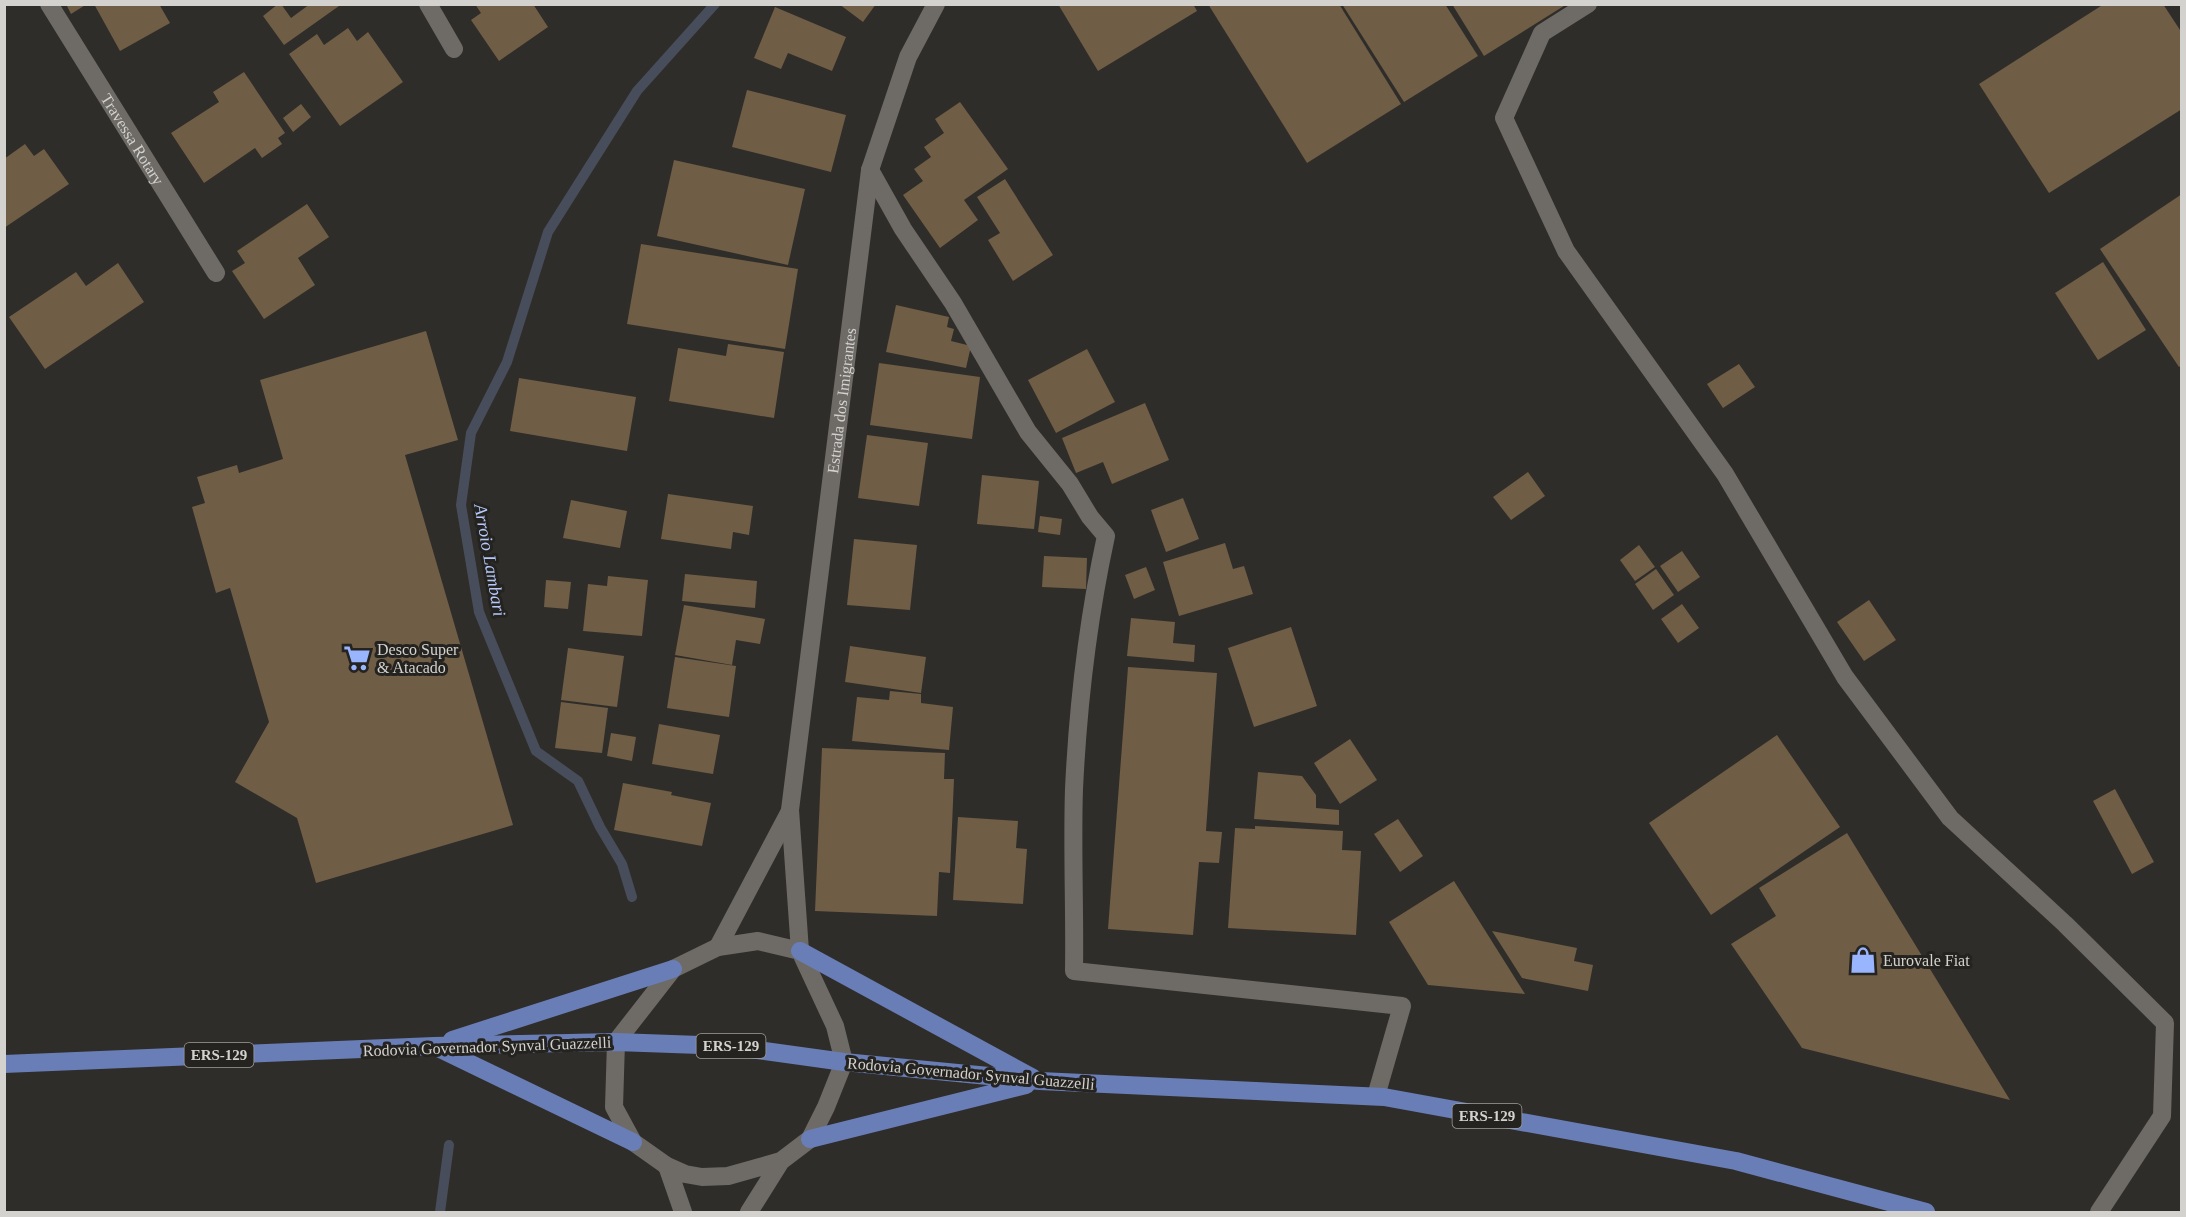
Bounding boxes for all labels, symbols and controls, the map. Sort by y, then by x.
street label: Travessa Rotary [98,91,167,188]
street label: Estrada dos Imigrantes [824,327,859,474]
water label: Arroio Lambari [470,501,510,618]
place label: Desco Super & Atacado [377,641,459,676]
supermarket icon: Desco Super & Atacado [342,643,372,673]
shop icon: Eurovale Fiat [1848,945,1878,975]
place label: Eurovale Fiat [1883,952,1970,969]
street label: Rodovia Governador Synval Guazzelli [363,1034,612,1060]
road number: ERS-129 [696,1034,766,1058]
road number: ERS-129 [184,1043,254,1067]
street label: Rodovia Governador Synval Guazzelli [846,1054,1096,1094]
road number: ERS-129 [1452,1104,1522,1128]

